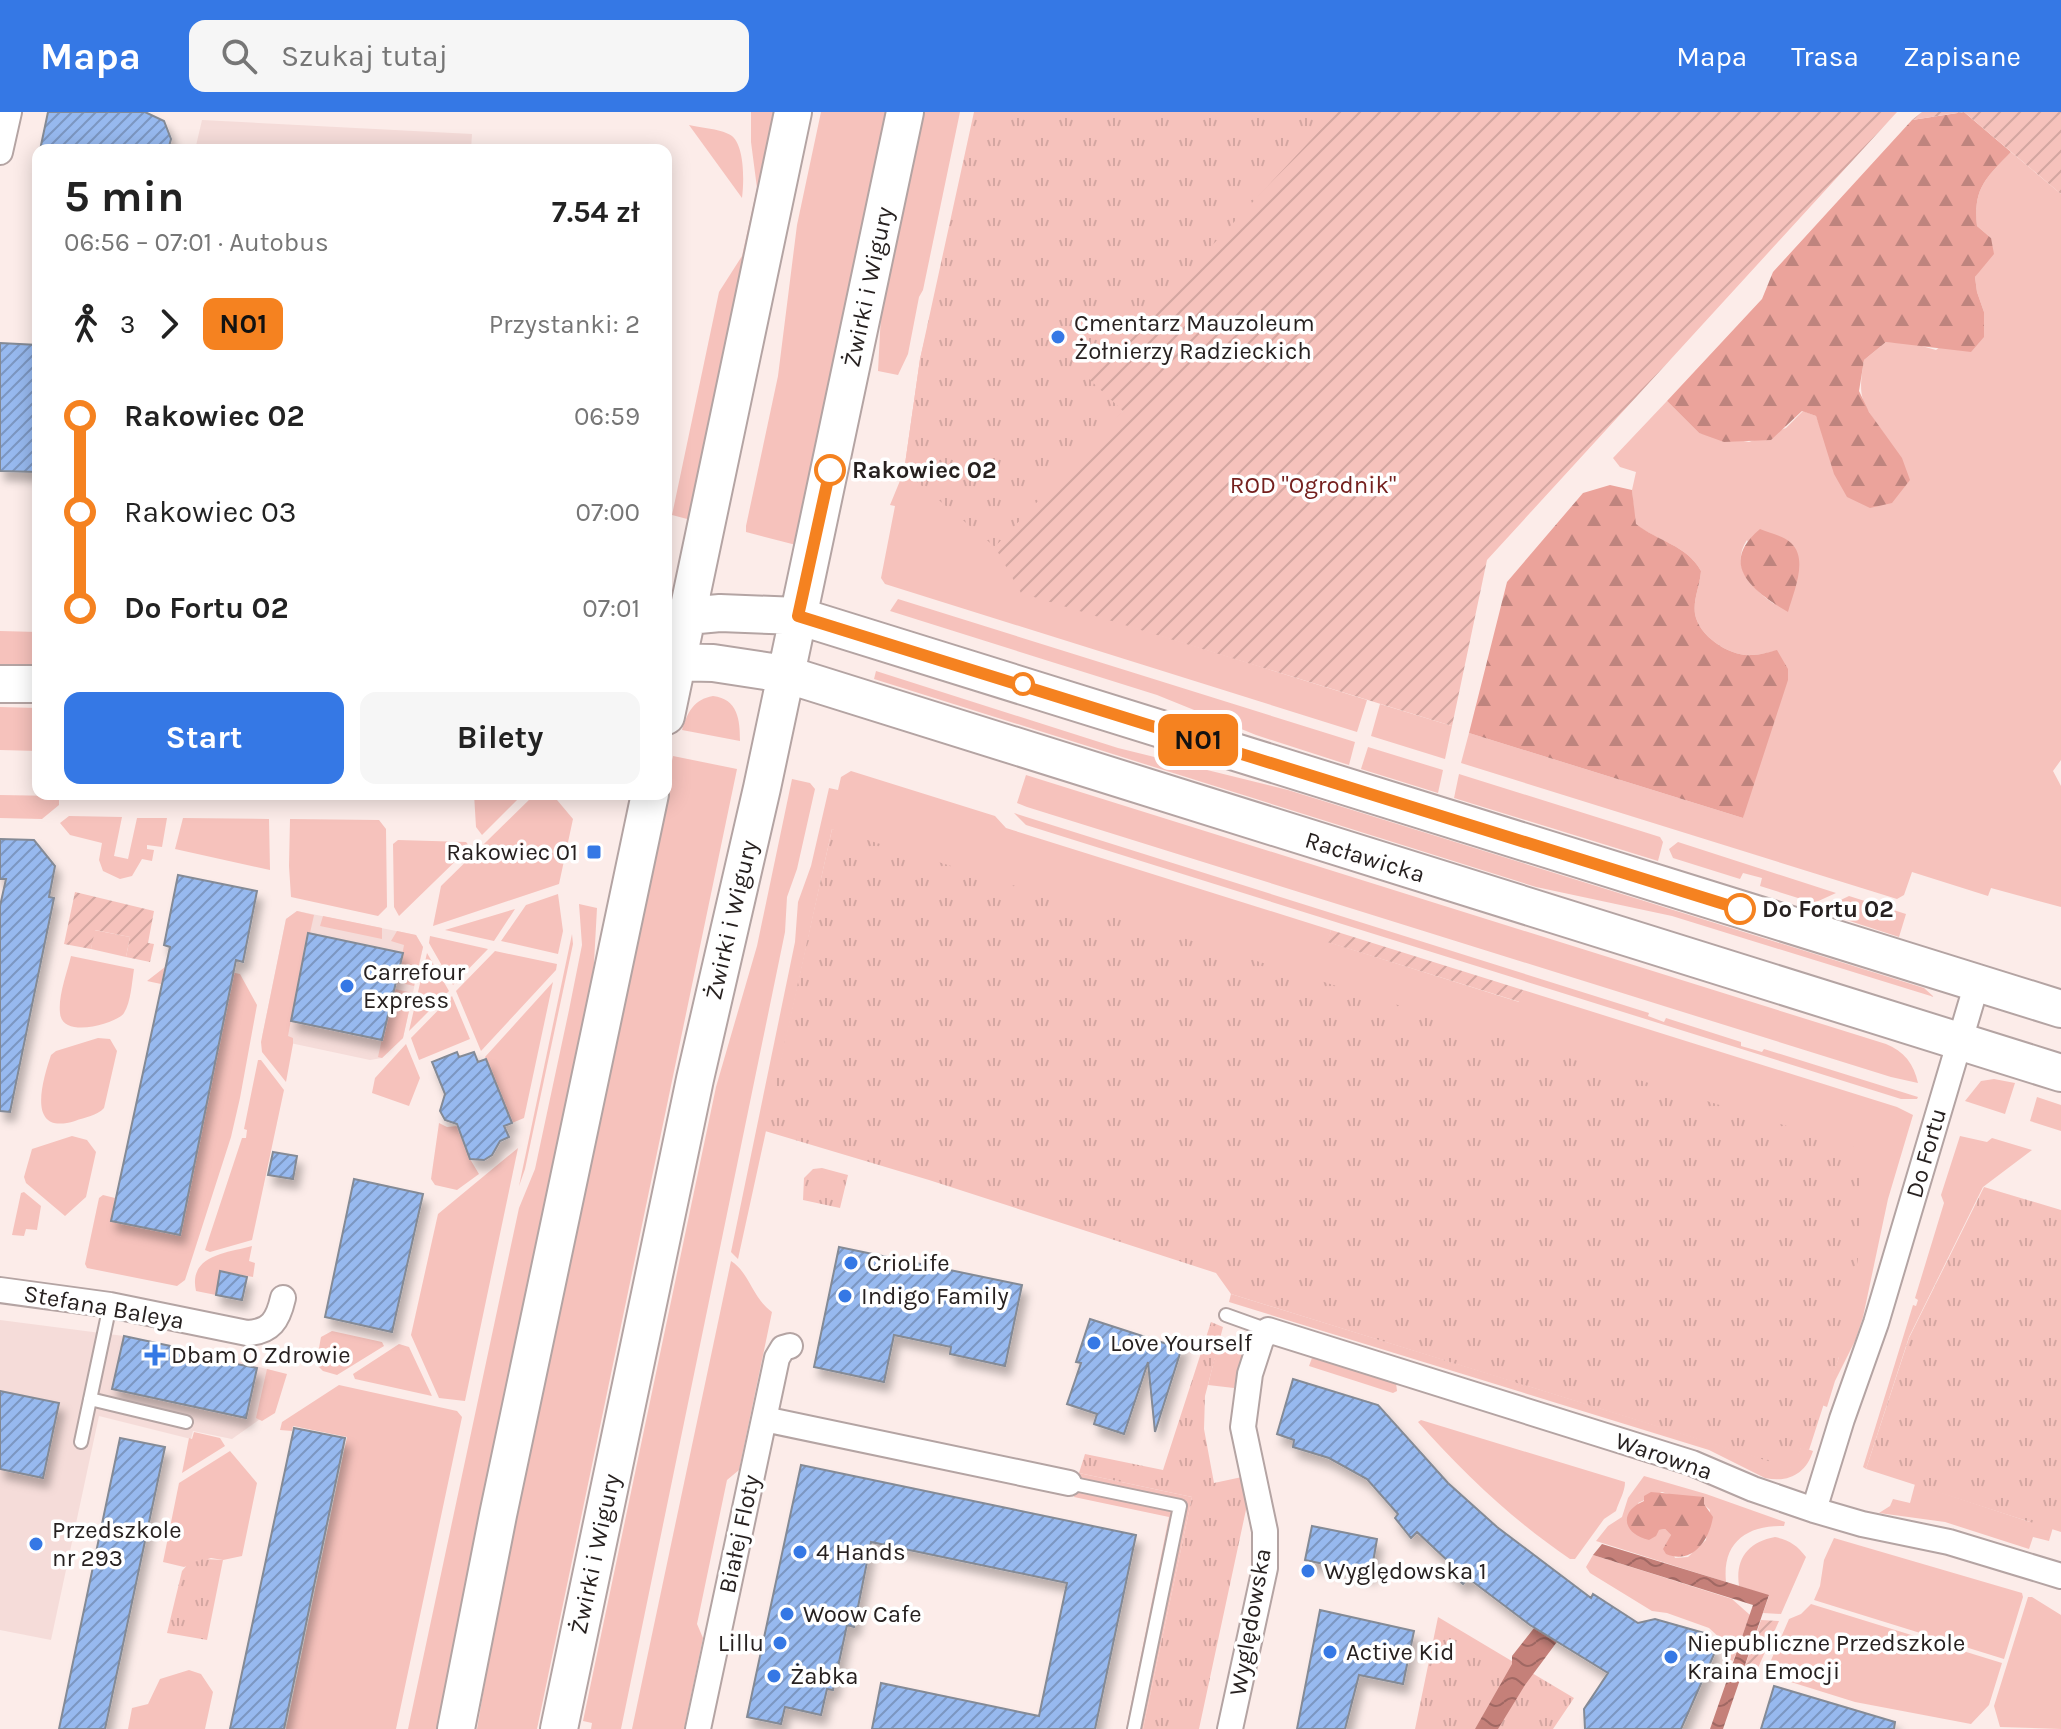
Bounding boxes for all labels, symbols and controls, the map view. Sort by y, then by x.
search box [189,20,749,92]
text: Mapa [40,34,141,79]
icon: search [217,34,261,78]
text: Szukaj tutaj [281,38,448,74]
text: Mapa [1676,40,1747,73]
text: Trasa [1791,40,1859,73]
text: Zapisane [1903,40,2021,73]
text: 5 min [64,171,184,222]
text: 7.54 zł [552,194,640,230]
street label: Żwirki i Wigury [837,204,899,370]
text: 06:56 – 07:01 · Autobus [64,227,329,258]
icon: walk [64,302,108,346]
icon: forward [147,302,191,346]
text: N01 [219,307,267,340]
text: 3 [120,309,135,340]
text: Przystanki: 2 [489,309,640,340]
place label: Cmentarz Mauzoleum Żołnierzy Radzieckich [1074,309,1315,365]
marker: Cmentarz Mauzoleum Żołnierzy Radzieckich [1049,328,1067,346]
text: Rakowiec 02 [124,398,305,434]
text: 06:59 [574,401,640,432]
marker: Rakowiec 02 [815,455,845,485]
place label: Rakowiec 02 [852,456,997,484]
park label: ROD "Ogrodnik" [1230,471,1396,499]
text: Rakowiec 03 [124,494,296,530]
text: 07:00 [576,497,640,528]
text: Do Fortu 02 [124,590,289,626]
text: 07:01 [582,593,640,624]
unlabelled marker [1012,673,1034,695]
button: Start [64,692,344,784]
button: Bilety [360,692,640,784]
line badge: N01 [1152,714,1244,766]
text: N01 [1174,723,1222,756]
street label: Racławicka [1302,826,1428,888]
street label: Żwirki i Wigury [699,837,763,1003]
place label: Rakowiec 01 [446,838,578,866]
marker: Rakowiec 01 [585,843,603,861]
marker: Do Fortu 02 [1725,894,1755,924]
place label: Do Fortu 02 [1762,895,1894,923]
place label: Carrefour Express [363,958,465,1014]
marker: Carrefour Express [338,977,356,995]
street label: Do Fortu [1900,1105,1952,1201]
place label: CrioLife [867,1249,950,1277]
marker: CrioLife [842,1254,860,1272]
street label: Stefana Baleya [22,1279,186,1335]
place label: Indigo Family [861,1282,1009,1310]
marker: Indigo Family [836,1287,854,1305]
place label: Love Yourself [1110,1329,1253,1357]
marker: Love Yourself [1085,1334,1103,1352]
place label: Dbam O Zdrowie [171,1341,351,1369]
marker: Dbam O Zdrowie [146,1346,164,1364]
street label: Warowna [1612,1426,1716,1486]
street label: Żwirki i Wigury [564,1471,626,1637]
street label: Białej Floty [713,1472,765,1596]
place label: Przedszkole nr 293 [52,1516,182,1572]
marker: Przedszkole nr 293 [27,1535,45,1553]
place label: 4 Hands [816,1538,906,1566]
marker: 4 Hands [791,1543,809,1561]
street label: Wyględowska [1223,1546,1277,1698]
place label: Wyględowska 1 [1324,1557,1487,1585]
marker: Wyględowska 1 [1299,1562,1317,1580]
place label: Woow Cafe [803,1600,921,1628]
marker: Woow Cafe [778,1605,796,1623]
place label: Lillu [718,1629,764,1657]
place label: Niepubliczne Przedszkole Kraina Emocji [1687,1629,1965,1685]
marker: Lillu [771,1634,789,1652]
place label: Active Kid [1346,1638,1454,1666]
marker: Active Kid [1321,1643,1339,1661]
marker: Niepubliczne Przedszkole Kraina Emocji [1662,1648,1680,1666]
place label: Żabka [790,1662,858,1690]
marker: Żabka [765,1667,783,1685]

